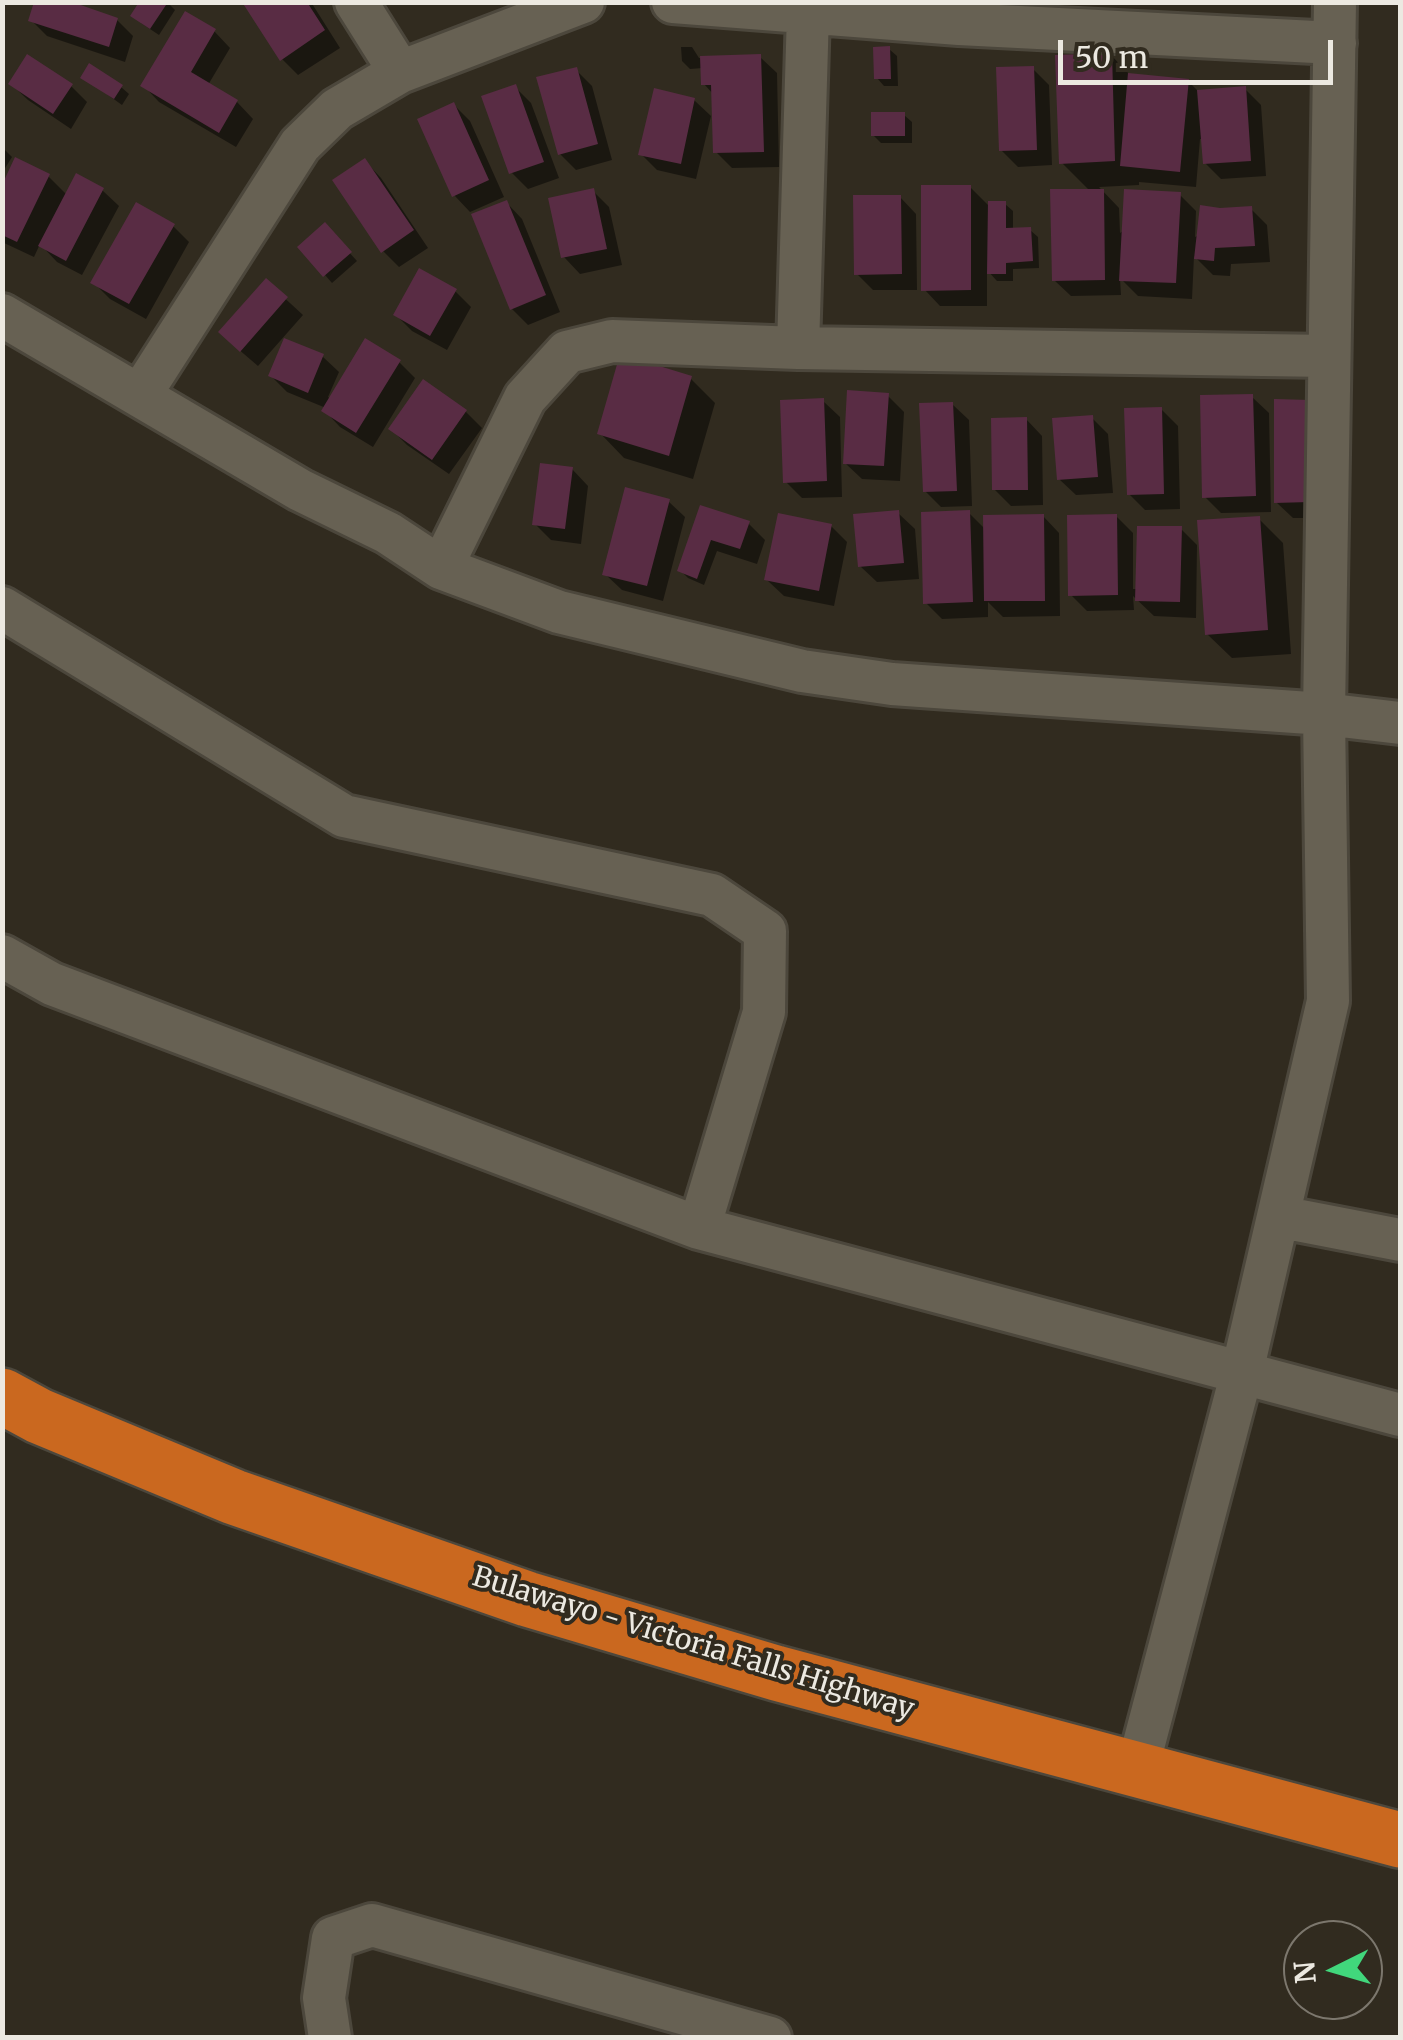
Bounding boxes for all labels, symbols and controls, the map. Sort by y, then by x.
scale bar [1063,20,1338,82]
text: 50 m [1075,38,1148,76]
street label: Bulawayo - Victoria Falls Highway [468,1561,918,1727]
north arrow [1283,1920,1383,2020]
text: N [1286,1960,1324,1985]

